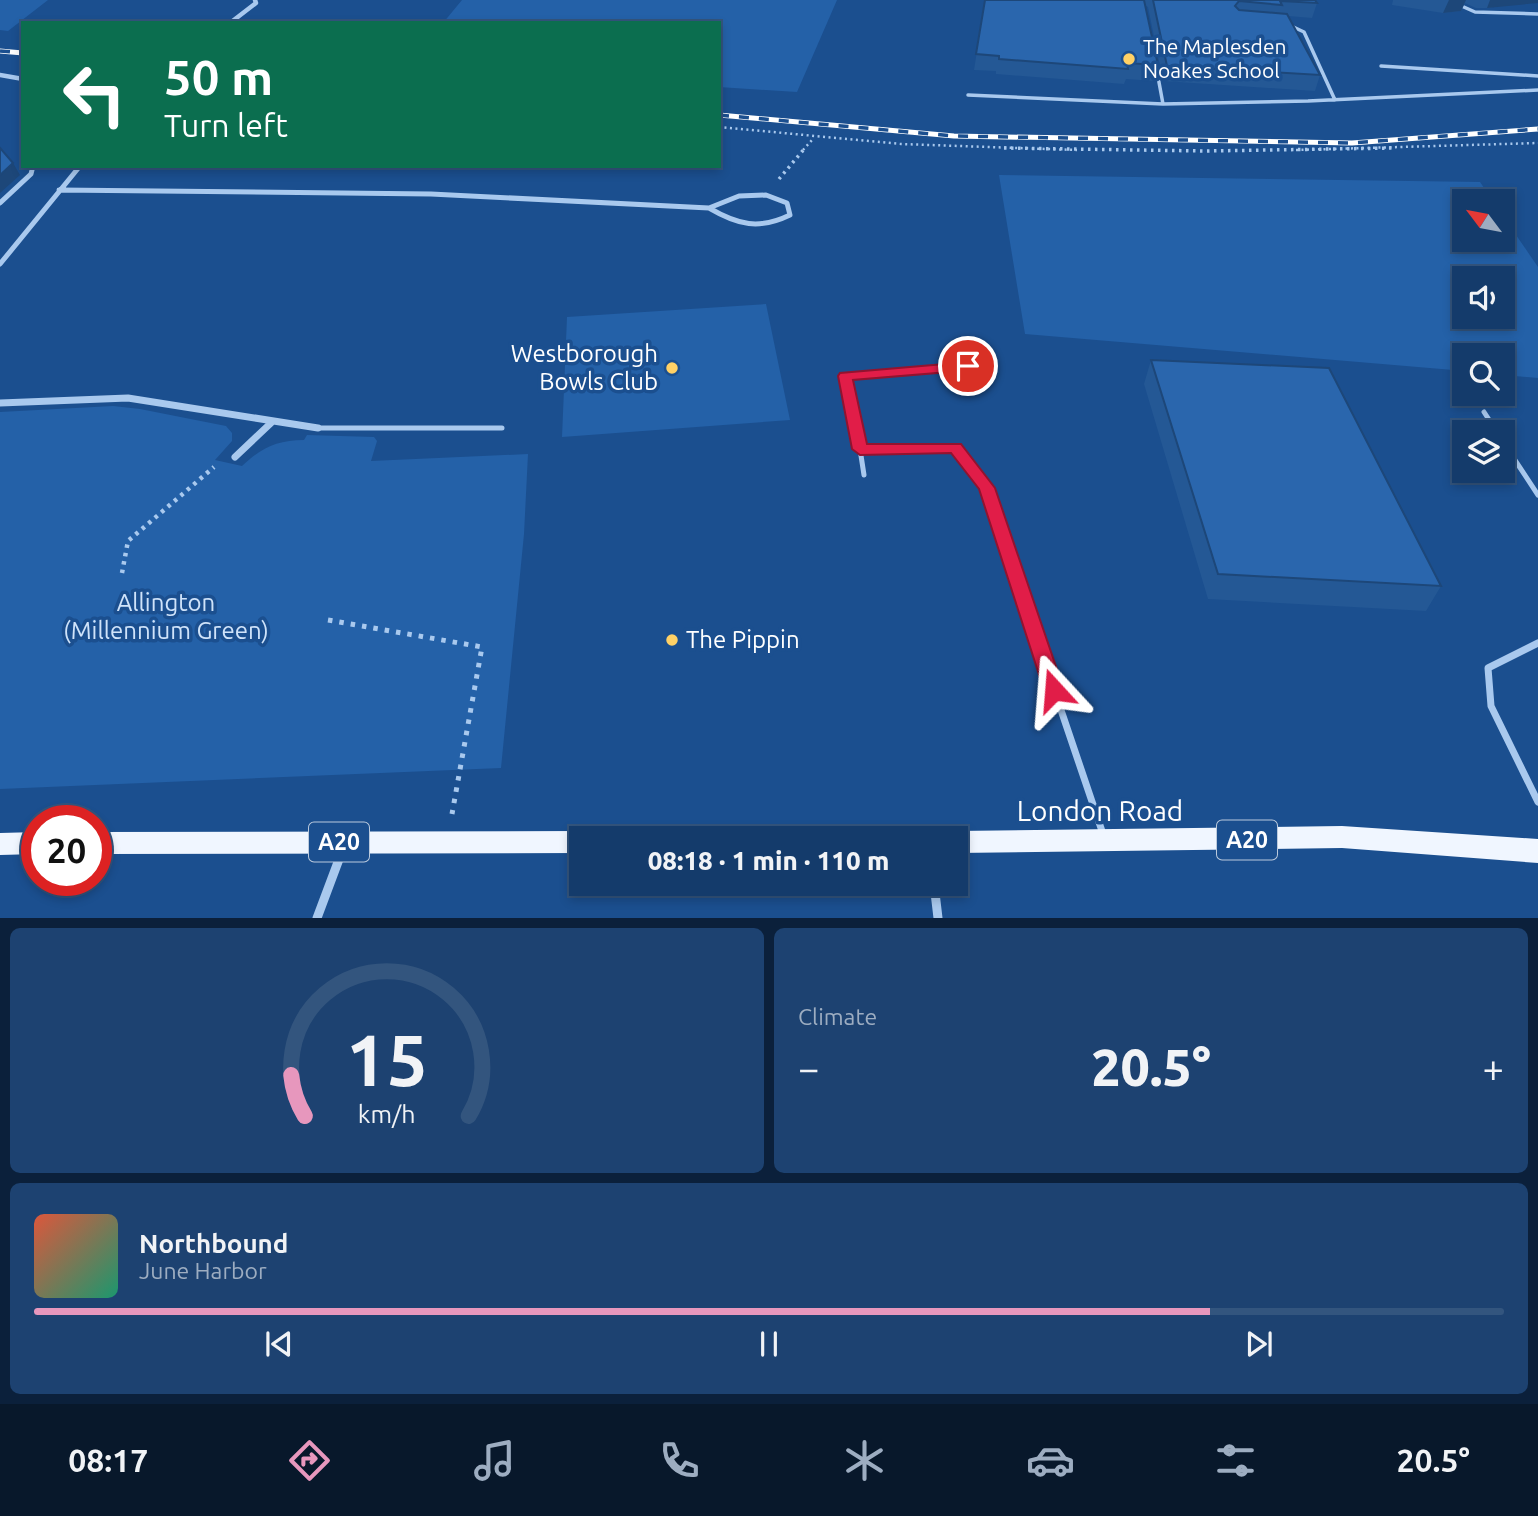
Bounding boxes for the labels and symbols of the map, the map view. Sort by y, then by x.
place label: The Maplesden Noakes School [1143,34,1286,82]
marker: The Maplesden Noakes School [1121,51,1137,67]
north arrow [1452,189,1516,252]
pin [938,336,998,396]
place label: Westborough Bowls Club [511,340,658,395]
marker: Westborough Bowls Club [664,360,680,376]
park label: Allington (Millennium Green) [63,589,269,644]
place label: The Pippin [686,626,800,653]
marker: The Pippin [664,632,680,648]
position arrow [1017,653,1091,727]
street label: London Road [1017,795,1183,826]
speed limit sign: 20 [21,805,112,896]
road number: A20 [1217,820,1277,860]
road number: A20 [309,822,369,862]

